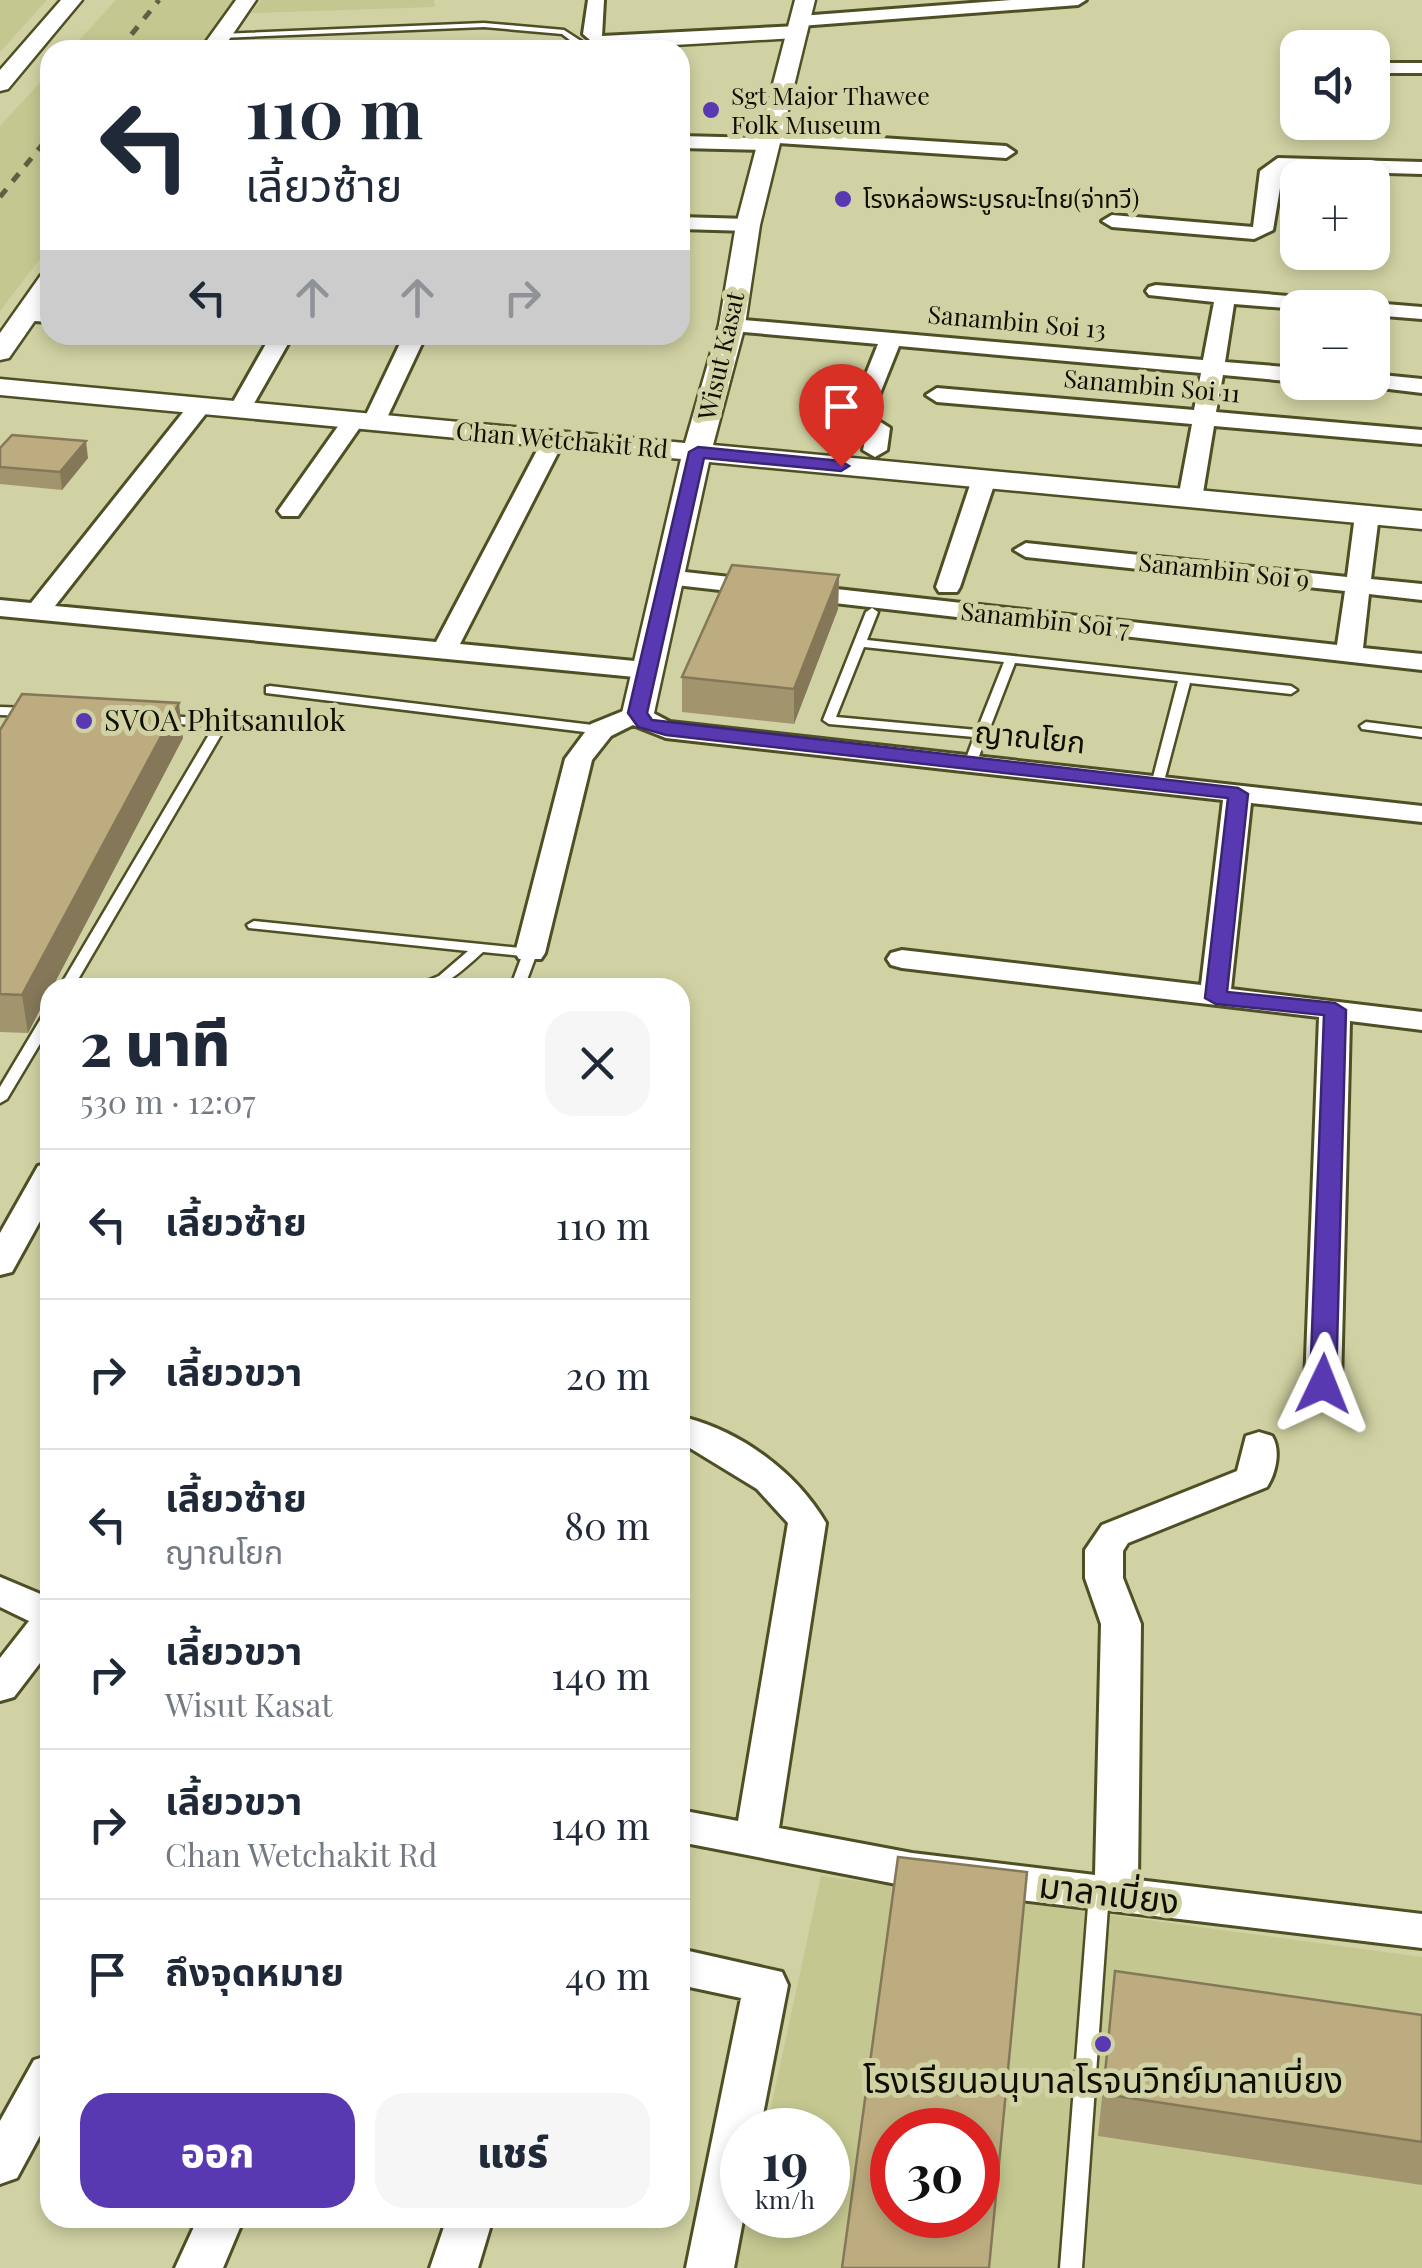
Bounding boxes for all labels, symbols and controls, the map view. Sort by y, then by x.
map controls [1280,30,1390,400]
button: sound [1280,30,1390,140]
text: 110 m [245,63,423,157]
place label: Sgt Major Thawee Folk Museum [731,78,930,140]
icon: left [80,80,210,210]
marker: Sgt Major Thawee Folk Museum [700,99,722,121]
text: เลี้ยวซ้าย [245,153,402,213]
button: + [1280,160,1390,270]
place label: โรงหล่อพระบูรณะไทย(จ่าทวี) [863,181,1139,215]
marker: โรงหล่อพระบูรณะไทย(จ่าทวี) [832,188,854,210]
icon: left [180,270,235,325]
icon: ahead [285,270,340,325]
icon: ahead [390,270,445,325]
icon: right [495,270,550,325]
street label: Wisut Kasat [689,287,751,424]
button: − [1280,290,1390,400]
street label: Sanambin Soi 13 [927,296,1108,345]
street label: Sanambin Soi 11 [1062,360,1242,409]
pin [799,364,884,467]
icon: arrive [814,379,869,434]
street label: Chan Wetchakit Rd [455,413,670,464]
street label: Sanambin Soi 9 [1137,544,1311,595]
street label: Sanambin Soi 7 [959,593,1131,644]
place label: SVOA Phitsanulok [104,699,346,739]
marker: SVOA Phitsanulok [73,710,95,732]
street label: ญาณโยก [973,710,1087,762]
text: 2 นาที [80,1001,230,1081]
button: close [545,1011,650,1116]
text: 530 m · 12:07 [80,1079,256,1122]
text: เลี้ยวซ้าย [165,1195,307,1246]
icon: left [80,1197,135,1252]
text: 110 m [556,1199,650,1250]
position arrow [1271,1332,1375,1436]
text: เลี้ยวขวา [165,1345,302,1396]
icon: right [80,1347,135,1402]
text: 20 m [566,1349,650,1400]
text: เลี้ยวซ้าย [165,1471,307,1522]
icon: left [80,1497,135,1552]
text: 80 m [564,1499,650,1550]
text: ญาณโยก [165,1529,283,1572]
text: เลี้ยวขวา [165,1624,302,1675]
icon: right [80,1647,135,1702]
text: 140 m [551,1649,650,1700]
text: Wisut Kasat [165,1682,333,1725]
text: เลี้ยวขวา [165,1774,302,1825]
icon: right [80,1797,135,1852]
text: 140 m [551,1799,650,1850]
text: Chan Wetchakit Rd [165,1832,437,1875]
street label: มาลาเบี่ยง [1037,1860,1182,1923]
text: ถึงจุดหมาย [165,1945,344,1996]
icon: arrive [80,1947,135,2002]
text: 40 m [565,1949,650,2000]
marker: โรงเรียนอนุบาลโรจนวิทย์มาลาเบี่ยง [1092,2033,1114,2055]
place label: โรงเรียนอนุบาลโรจนวิทย์มาลาเบี่ยง [863,2055,1343,2102]
button: ออก [80,2093,355,2208]
button: แชร์ [375,2093,650,2208]
speed limit sign: 30 [870,2108,1000,2238]
text: 19 [762,2127,808,2194]
text: km/h [755,2182,815,2215]

